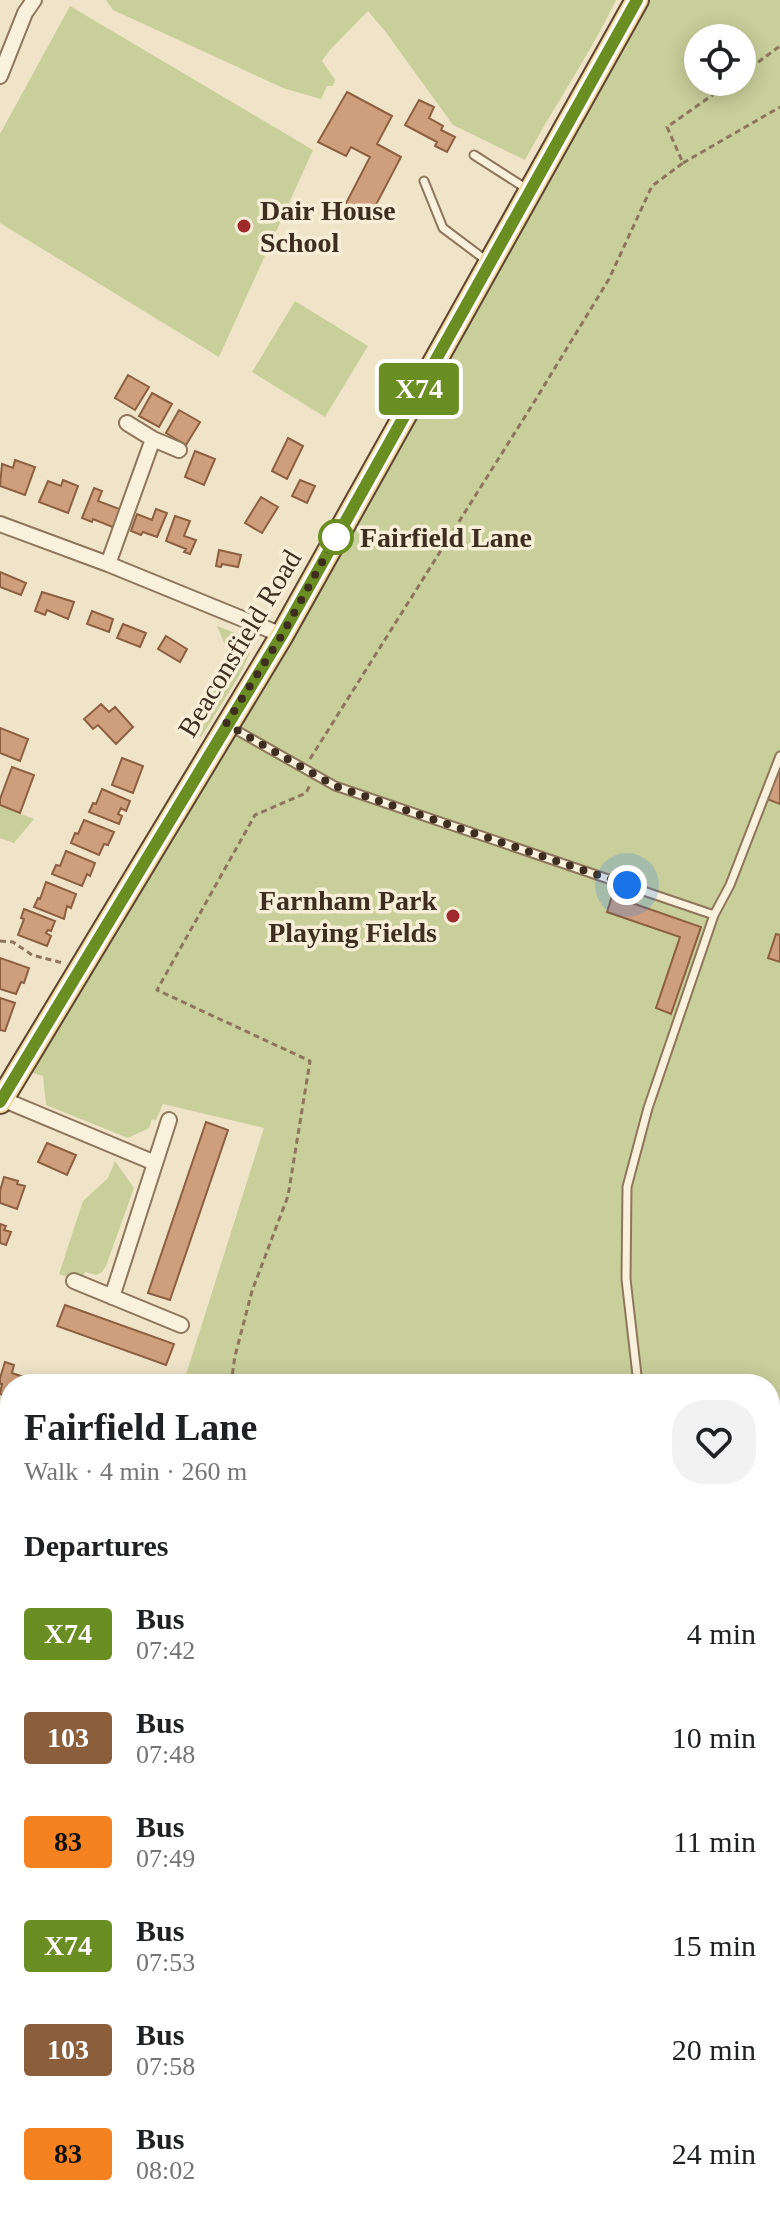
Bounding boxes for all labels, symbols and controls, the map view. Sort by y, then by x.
map controls [684,24,756,96]
button: locate [684,24,756,96]
place label: Dair House School [260,195,396,258]
marker: Dair House School [235,217,253,235]
line badge: X74 [373,363,465,415]
text: X74 [395,373,443,404]
marker: Fairfield Lane [319,520,353,554]
place label: Fairfield Lane [360,522,532,553]
street label: Beaconsfield Road [171,544,307,742]
your location [607,865,647,905]
place label: Farnham Park Playing Fields [259,885,437,948]
marker: Farnham Park Playing Fields [444,907,462,925]
button: heart [672,1400,756,1484]
text: Fairfield Lane [24,1406,257,1448]
text: Walk · 4 min · 260 m [24,1457,247,1486]
text: Departures [24,1529,168,1562]
text: Bus [136,1602,184,1635]
text: 4 min [687,1617,756,1650]
text: X74 [44,1618,92,1649]
text: 07:42 [136,1636,195,1665]
text: Bus [136,1706,184,1739]
text: 10 min [672,1721,756,1754]
text: 103 [47,1722,89,1753]
text: 07:48 [136,1740,195,1769]
text: Bus [136,1810,184,1843]
text: 11 min [673,1825,756,1858]
text: 83 [54,1826,82,1857]
text: 07:49 [136,1844,195,1873]
text: Bus [136,1914,184,1947]
text: 15 min [672,1929,756,1962]
text: X74 [44,1930,92,1961]
text: 07:53 [136,1948,195,1977]
text: Bus [136,2018,184,2051]
text: 20 min [672,2033,756,2066]
text: 103 [47,2034,89,2065]
text: 07:58 [136,2052,195,2081]
text: Bus [136,2122,184,2155]
text: 24 min [672,2137,756,2170]
text: 83 [54,2138,82,2169]
text: 08:02 [136,2156,195,2185]

